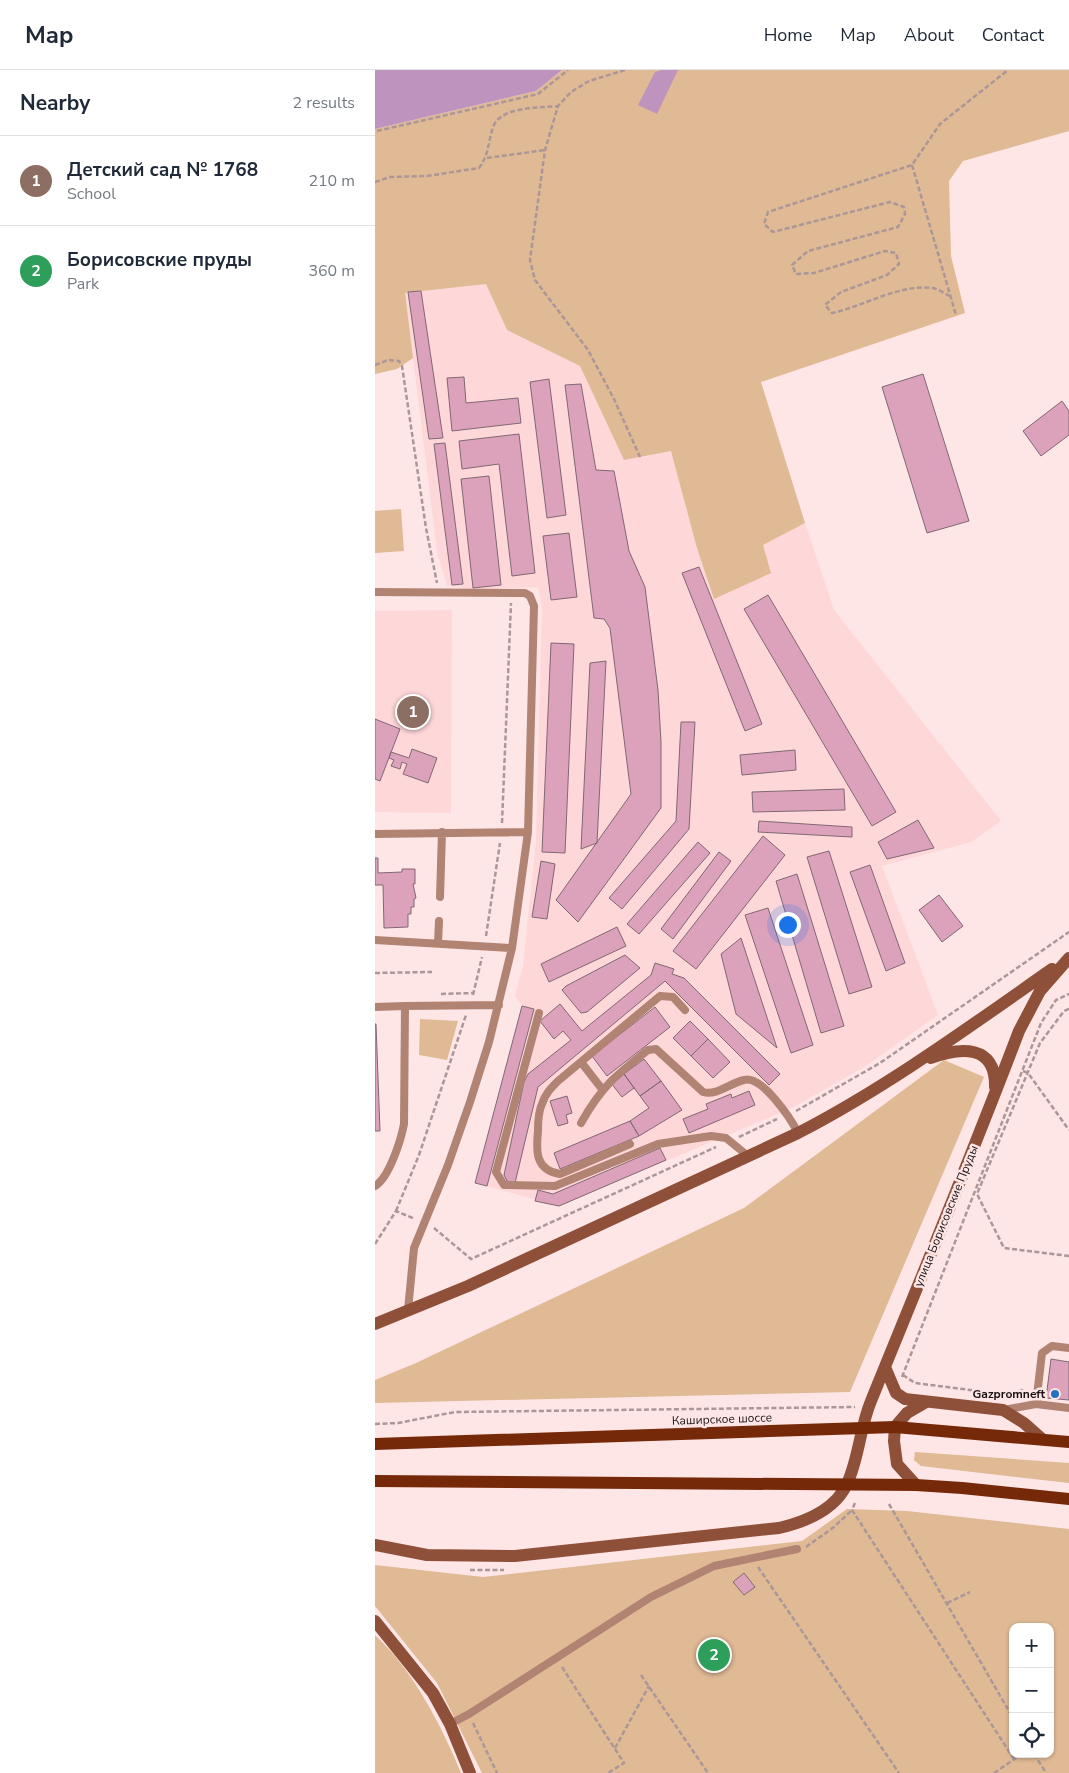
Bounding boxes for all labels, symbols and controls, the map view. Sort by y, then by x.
text: Map [25,19,73,51]
text: Home [764,23,812,47]
text: Map [840,23,876,47]
text: About [904,23,954,47]
text: Contact [982,23,1044,47]
text: Nearby [20,89,90,117]
text: 2 results [293,92,355,114]
text: Детский сад № 1768 [67,157,258,183]
text: 1 [31,170,41,192]
text: 210 m [308,170,355,192]
text: School [67,183,116,205]
text: Борисовские пруды [67,247,252,273]
text: 2 [31,260,41,282]
text: 360 m [308,260,355,282]
text: Park [67,273,99,295]
pin: 1 [397,693,429,731]
your location [775,912,801,938]
street label: улица Борисовские Пруды [910,1143,982,1289]
place label: Gazpromneft [973,1386,1045,1402]
marker: Gazpromneft [1049,1388,1061,1400]
street label: Каширское шоссе [672,1409,772,1429]
map controls [1009,1623,1054,1758]
button: + [1009,1623,1054,1668]
pin: 2 [698,1636,730,1674]
button: − [1009,1668,1054,1713]
button: locate [1009,1713,1054,1758]

